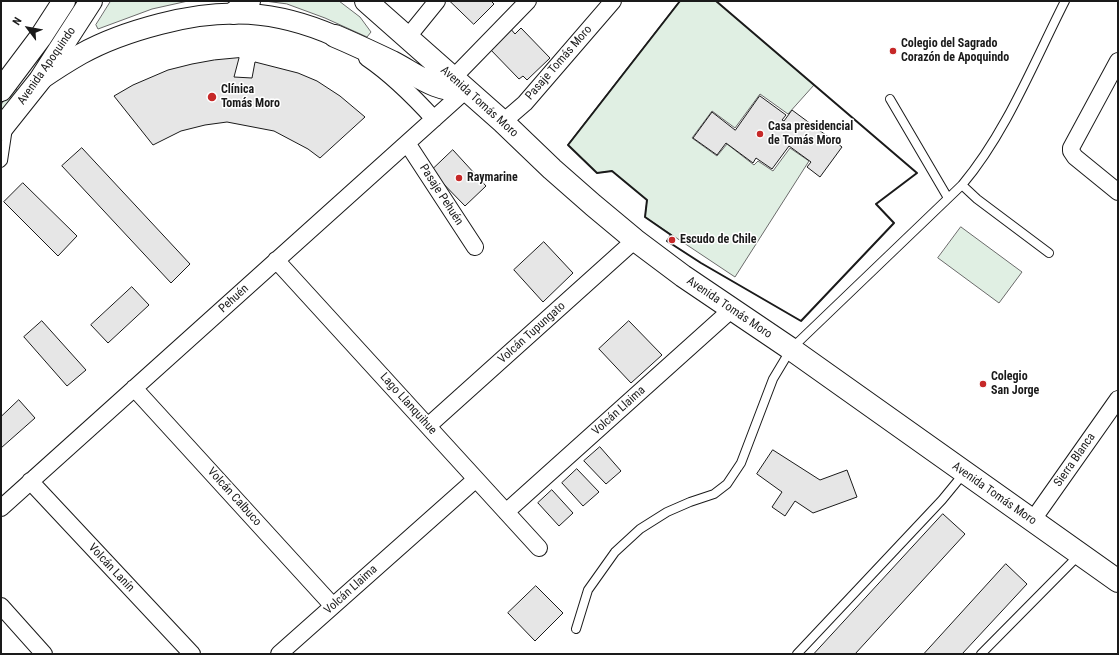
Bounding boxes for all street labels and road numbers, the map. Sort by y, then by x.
street label: Pasaje Tomás Moro [523,23,595,103]
street label: Avenida Apoquindo [15,24,79,108]
street label: Avenida Tomás Moro [437,63,521,141]
street label: Pasaje Pehuén [416,162,466,228]
street label: Avenida Tomás Moro [684,274,774,342]
street label: Pehuén [216,282,252,316]
street label: Volcán Tupungato [496,299,568,367]
street label: Lago Llanquihue [377,370,439,438]
street label: Volcán Llaima [589,383,649,439]
street label: Sierra Blanca [1051,430,1099,490]
street label: Avenida Tomás Moro [949,460,1039,528]
street label: Volcán Calbuco [204,465,264,529]
street label: Volcán Lanín [85,541,137,595]
street label: Volcán Llaima [321,562,381,618]

